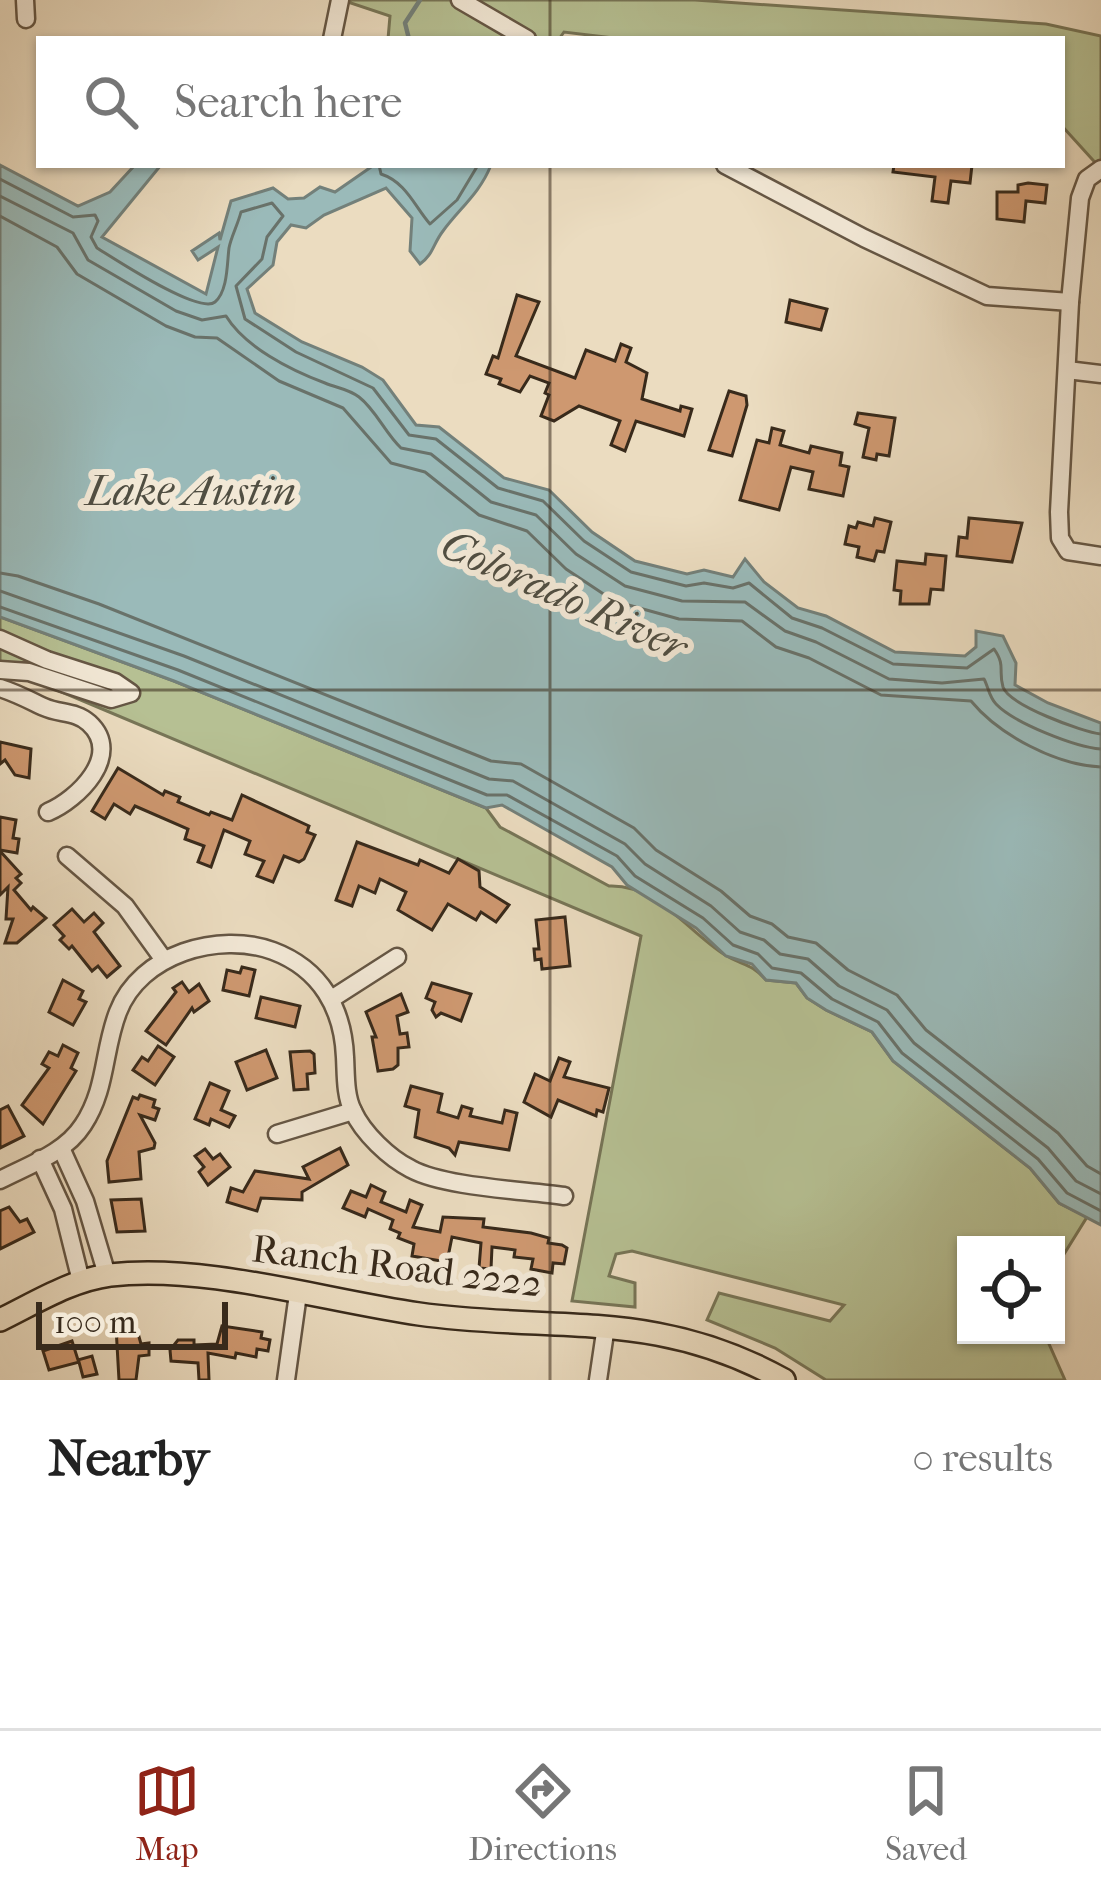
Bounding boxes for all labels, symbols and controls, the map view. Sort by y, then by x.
search box [36,36,1065,168]
icon: search [78,69,144,135]
text: Search here [174,76,402,129]
water label: Lake Austin [83,467,296,516]
water label: Colorado River [434,520,697,673]
street label: Ranch Road 2222 [249,1225,545,1307]
map controls [957,1236,1065,1344]
button: locate [957,1236,1065,1344]
scale bar [36,1296,228,1349]
text: 100 m [54,1303,137,1342]
text: Nearby [48,1428,209,1488]
text: 0 results [912,1435,1053,1481]
tab: Map [134,1758,200,1869]
tab: Directions [468,1758,617,1869]
tab: Saved [885,1758,967,1869]

